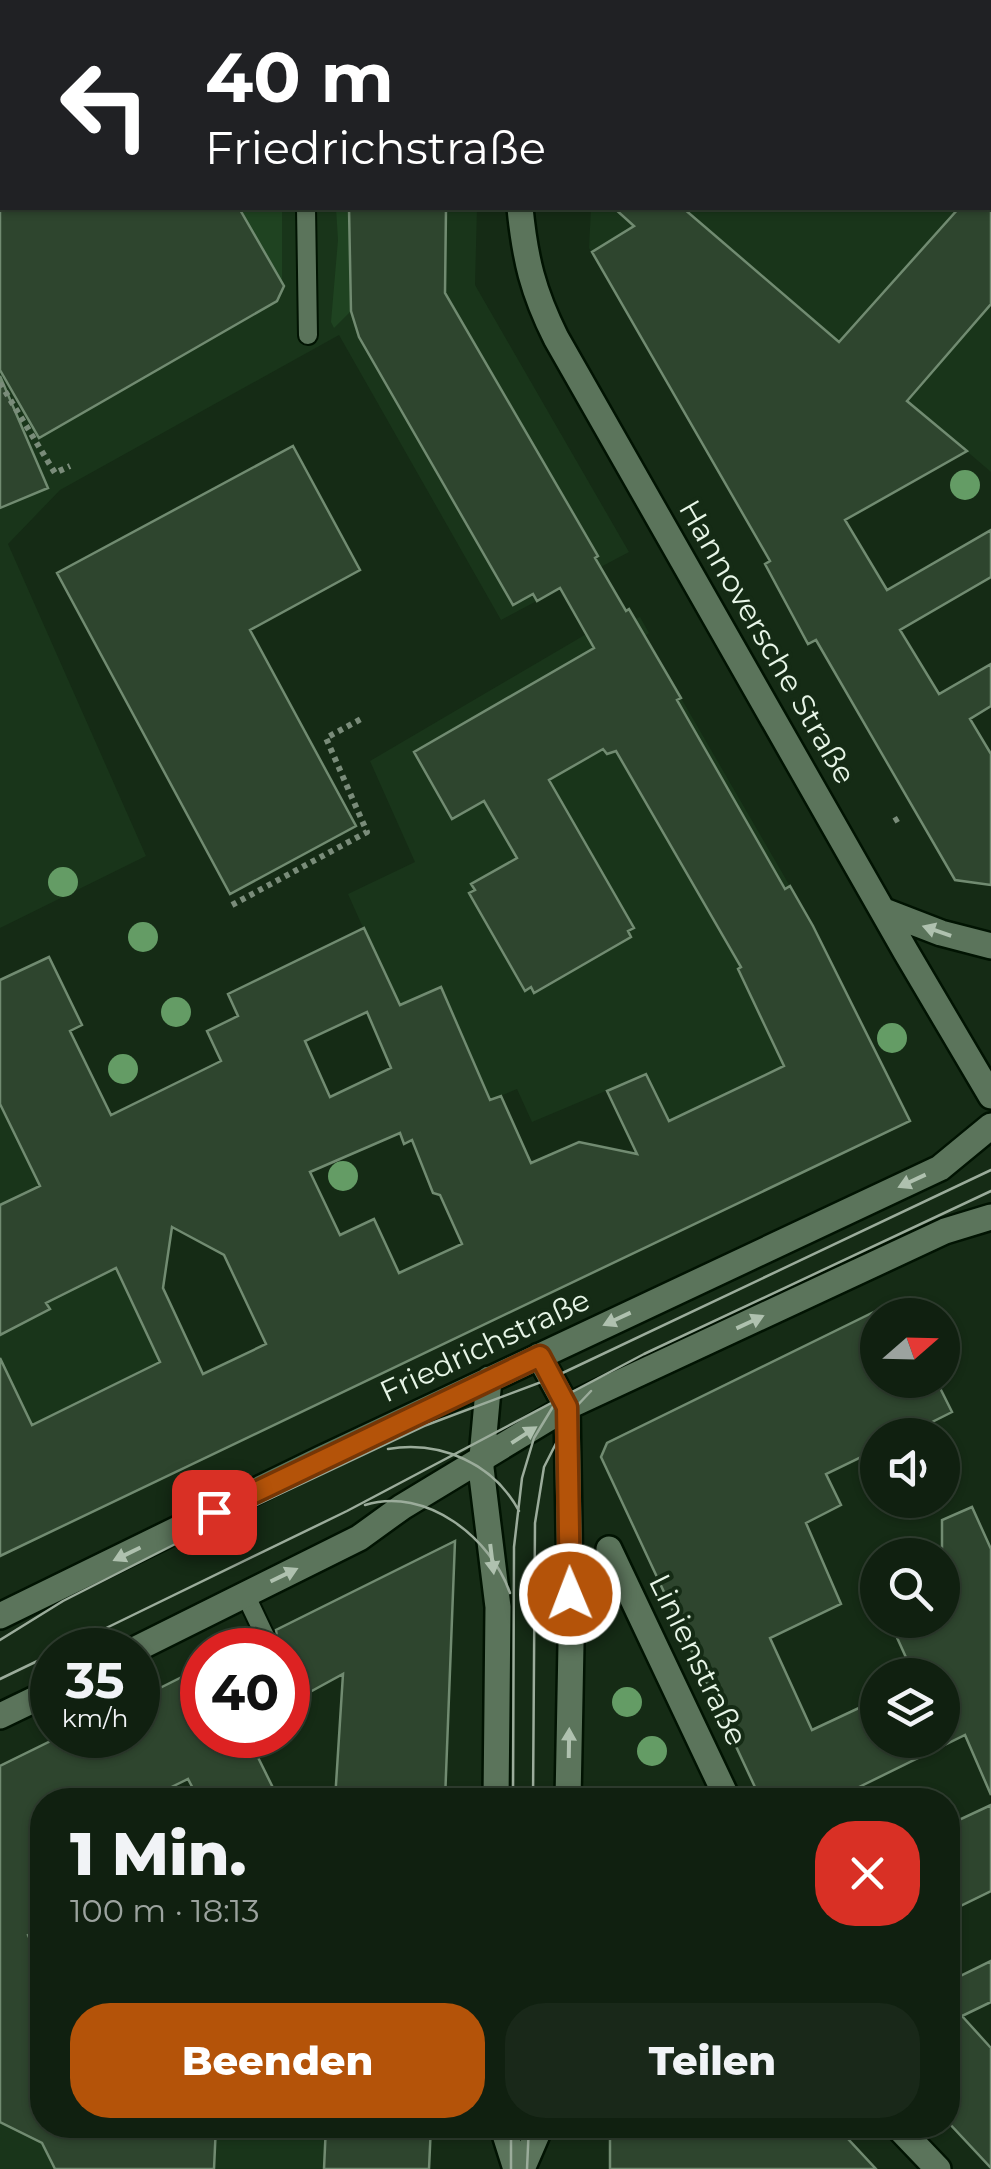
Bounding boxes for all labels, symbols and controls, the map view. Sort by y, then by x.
text: 40 m [205,34,394,120]
icon: left [40,40,170,170]
text: Friedrichstraße [205,120,546,175]
street label: Hannoversche Straße [671,493,864,790]
one-way arrow [921,923,951,938]
one-way arrow [897,1173,926,1190]
street label: Friedrichstraße [374,1281,596,1410]
north arrow [860,1298,960,1398]
map controls [860,1298,960,1758]
one-way arrow [603,1311,632,1328]
one-way arrow [736,1313,765,1330]
button: sound [860,1418,960,1518]
one-way arrow [510,1426,537,1444]
pin [172,1470,257,1555]
icon: arrive [187,1485,242,1540]
button: search [860,1538,960,1638]
position arrow [518,1542,622,1646]
one-way arrow [484,1544,500,1575]
one-way arrow [112,1546,141,1563]
one-way arrow [270,1567,299,1584]
street label: Linienstraße [641,1568,756,1751]
speed limit sign: 40 [180,1628,310,1758]
text: 35 [66,1650,124,1711]
button: layers [860,1658,960,1758]
text: km/h [62,1703,128,1733]
one-way arrow [561,1726,577,1758]
text: 1 Min. [70,1817,247,1890]
button: close [815,1821,920,1926]
text: 100 m · 18:13 [70,1891,259,1930]
button: Beenden [70,2003,485,2118]
button: Teilen [505,2003,920,2118]

